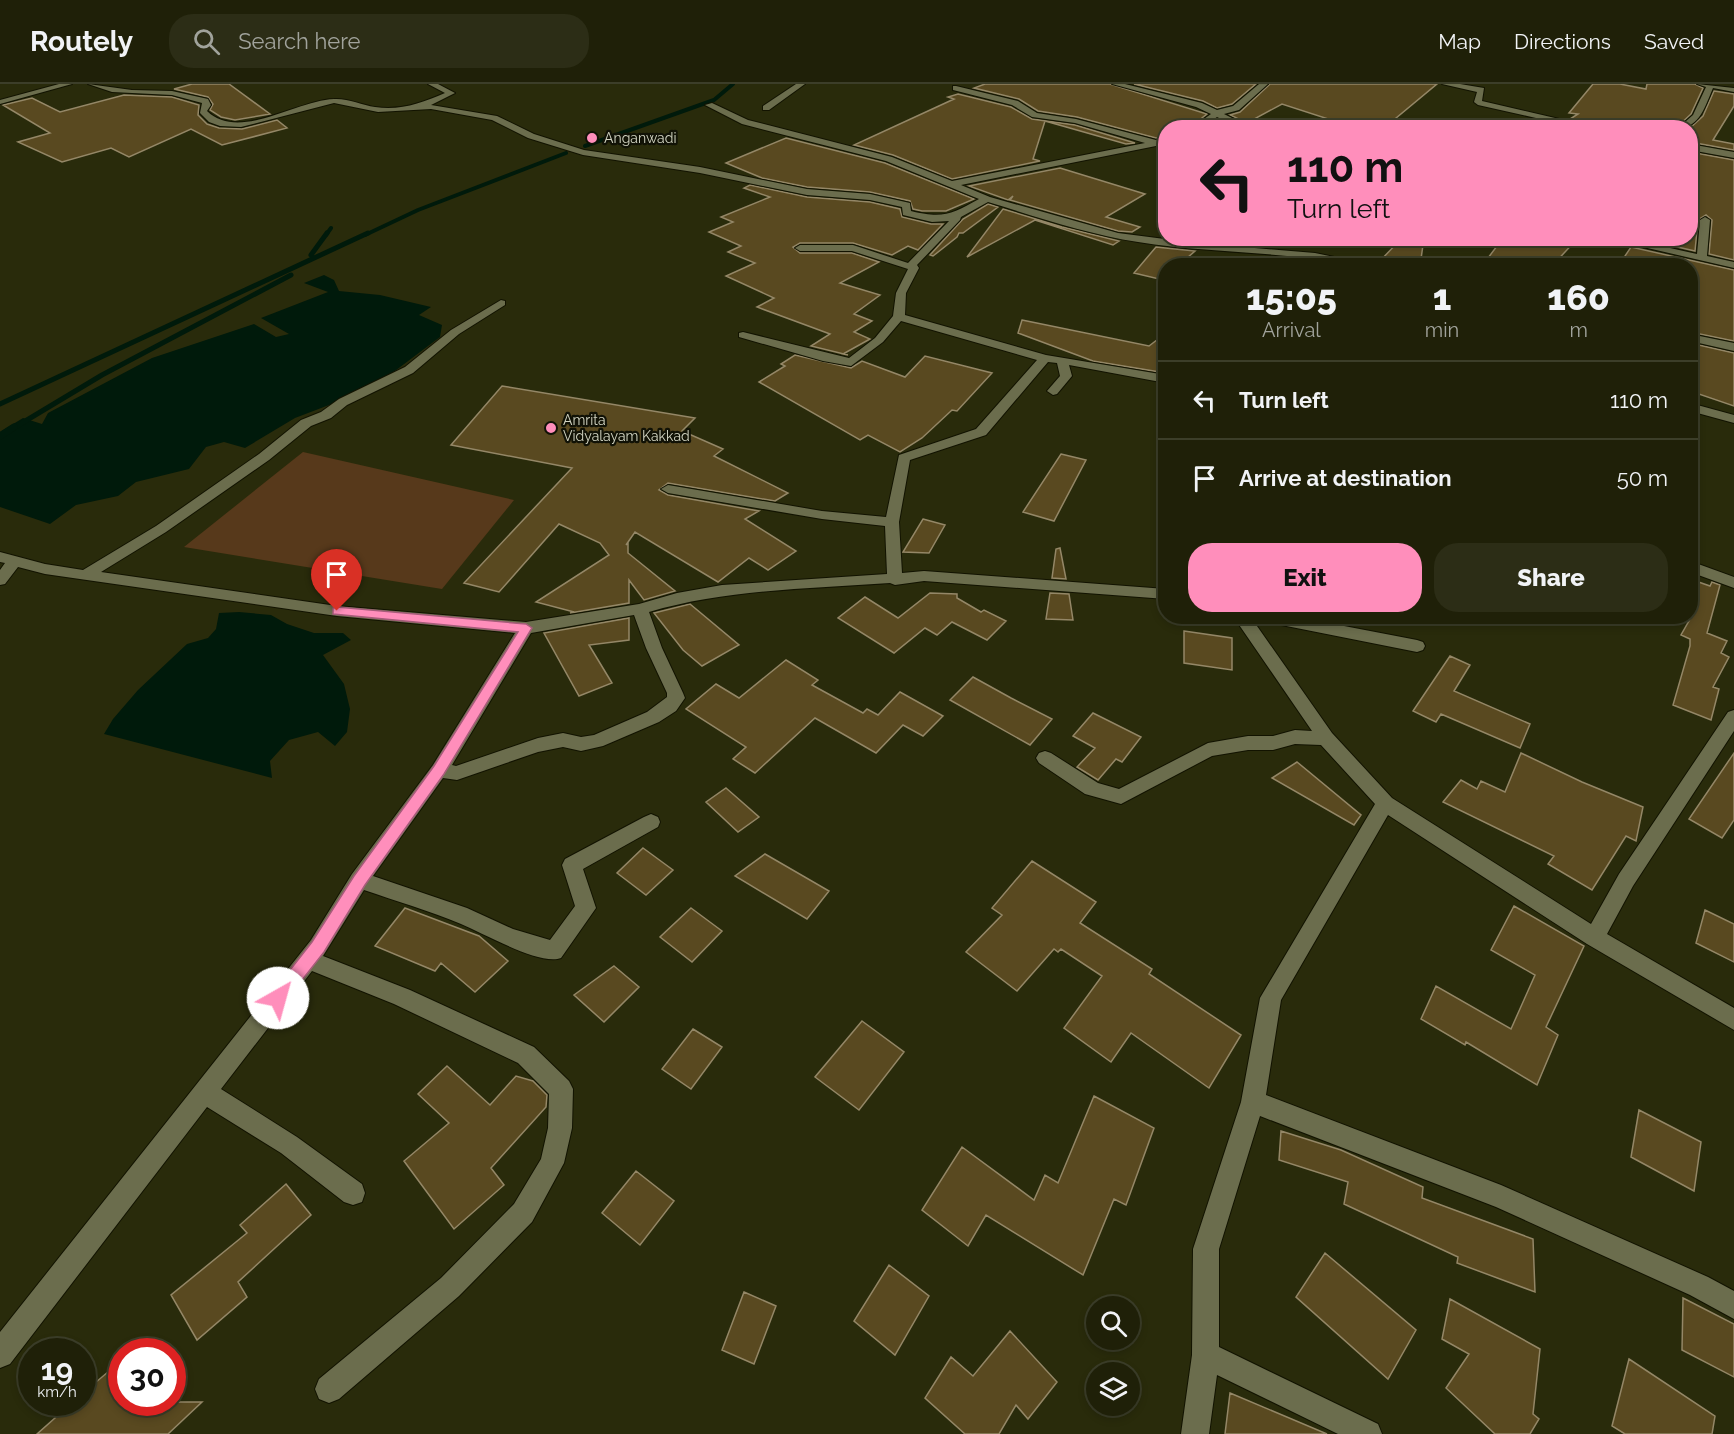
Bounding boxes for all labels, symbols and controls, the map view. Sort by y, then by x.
search box [169,14,589,68]
text: Routely [30,25,133,58]
icon: search [190,25,223,58]
text: Search here [238,28,360,54]
text: Map [1438,29,1481,54]
text: Directions [1514,29,1611,54]
text: Saved [1644,29,1704,54]
place label: Anganwadi [604,130,677,146]
marker: Anganwadi [585,131,599,145]
text: 110 m [1287,143,1403,192]
icon: left [1188,144,1266,222]
text: Turn left [1287,193,1390,224]
text: 15:05 [1246,276,1337,318]
text: 1 [1433,276,1451,318]
text: 160 [1547,276,1610,318]
text: Arrival [1262,318,1321,342]
text: min [1425,318,1459,342]
text: m [1569,318,1588,342]
icon: left [1188,384,1221,417]
text: Turn left [1239,387,1329,413]
text: 110 m [1610,387,1668,413]
place label: Amrita Vidyalayam Kakkad [563,412,690,444]
marker: Amrita Vidyalayam Kakkad [544,421,558,435]
icon: arrive [1188,462,1221,495]
text: Arrive at destination [1239,465,1452,491]
text: 50 m [1617,465,1668,491]
button: Exit [1188,543,1422,612]
button: Share [1434,543,1668,612]
pin [311,549,362,611]
icon: arrive [320,558,353,591]
position arrow [246,966,310,1030]
map controls [1086,1296,1140,1416]
button: search [1086,1296,1140,1350]
speed limit sign: 30 [108,1338,186,1416]
text: 19 [41,1352,73,1387]
button: layers [1086,1362,1140,1416]
text: km/h [37,1383,77,1401]

